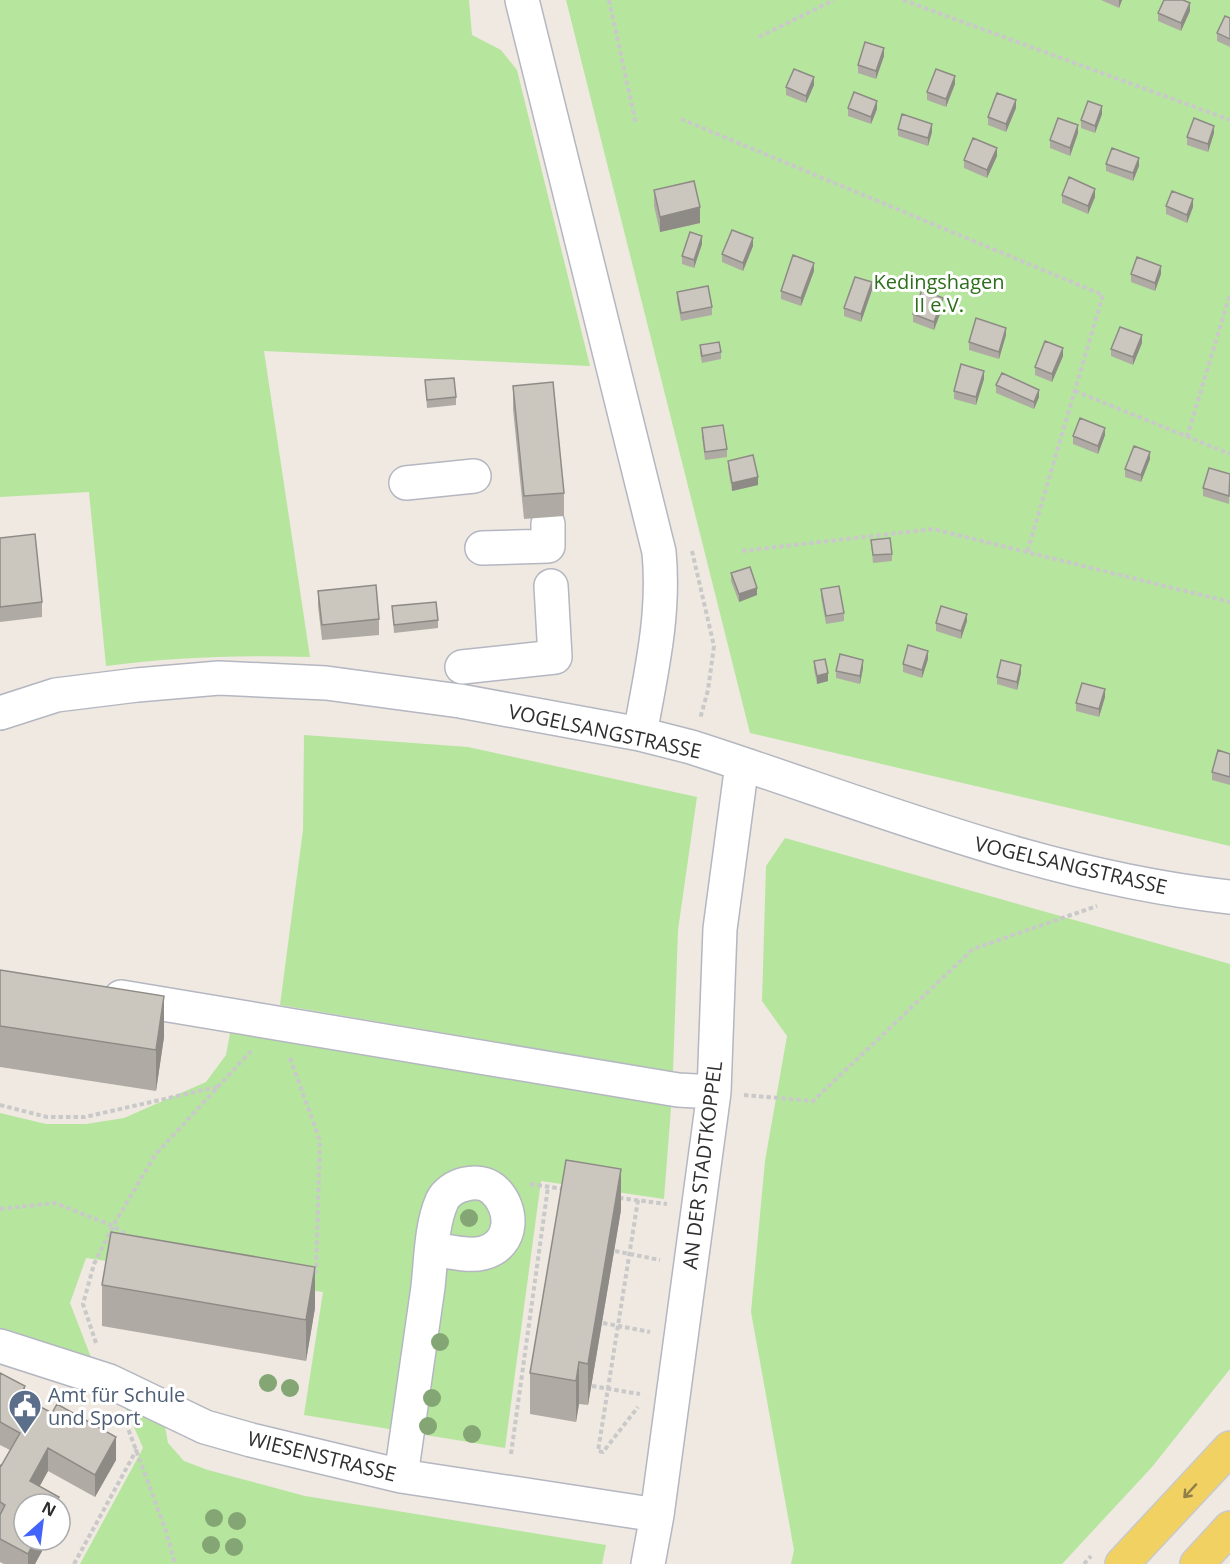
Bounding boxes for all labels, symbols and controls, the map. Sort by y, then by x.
park label: Kedingshagen II e.V. [873,268,1005,318]
street label: VOGELSANGSTRASSE [506,697,704,765]
street label: VOGELSANGSTRASSE [972,830,1170,900]
street label: AN DER STADTKOPPEL [676,1059,728,1271]
place label: Amt für Schule und Sport [48,1381,185,1431]
public building icon: Amt für Schule und Sport [7,1388,43,1435]
street label: WIESENSTRASSE [245,1424,399,1488]
one-way arrow [1184,1483,1198,1498]
north arrow [12,1492,72,1552]
text: N [38,1496,60,1522]

